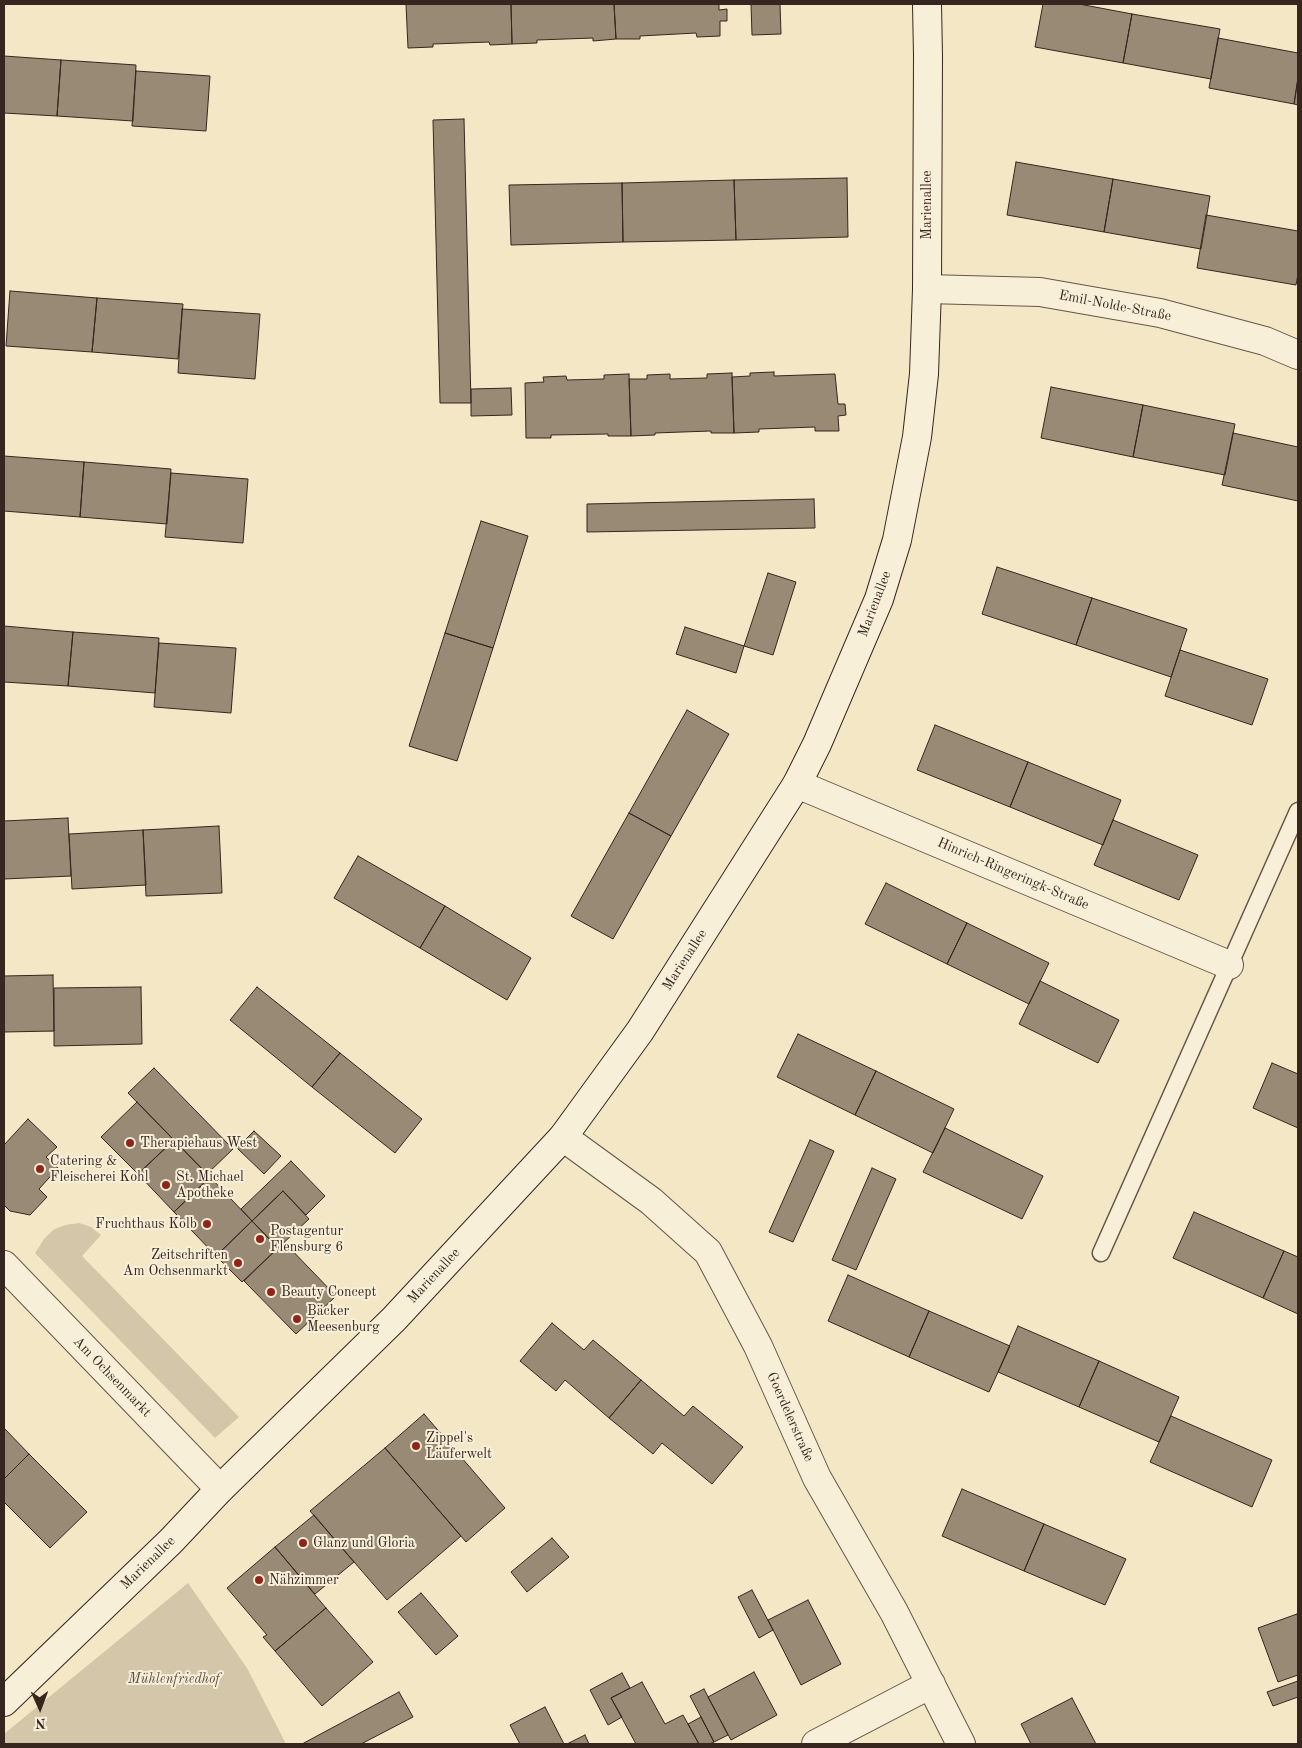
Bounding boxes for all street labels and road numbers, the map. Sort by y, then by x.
street label: Marienallee [919,170,935,240]
street label: Emil-Nolde-Straße [1057,287,1173,325]
street label: Marienallee [855,569,895,639]
street label: Hinrich-Ringeringk-Straße [935,834,1091,914]
street label: Marienallee [659,926,711,994]
street label: Marienallee [404,1245,464,1307]
street label: Am Ochsenmarkt [69,1333,155,1421]
street label: Goerdelerstraße [763,1370,817,1464]
street label: Marienallee [117,1533,179,1593]

